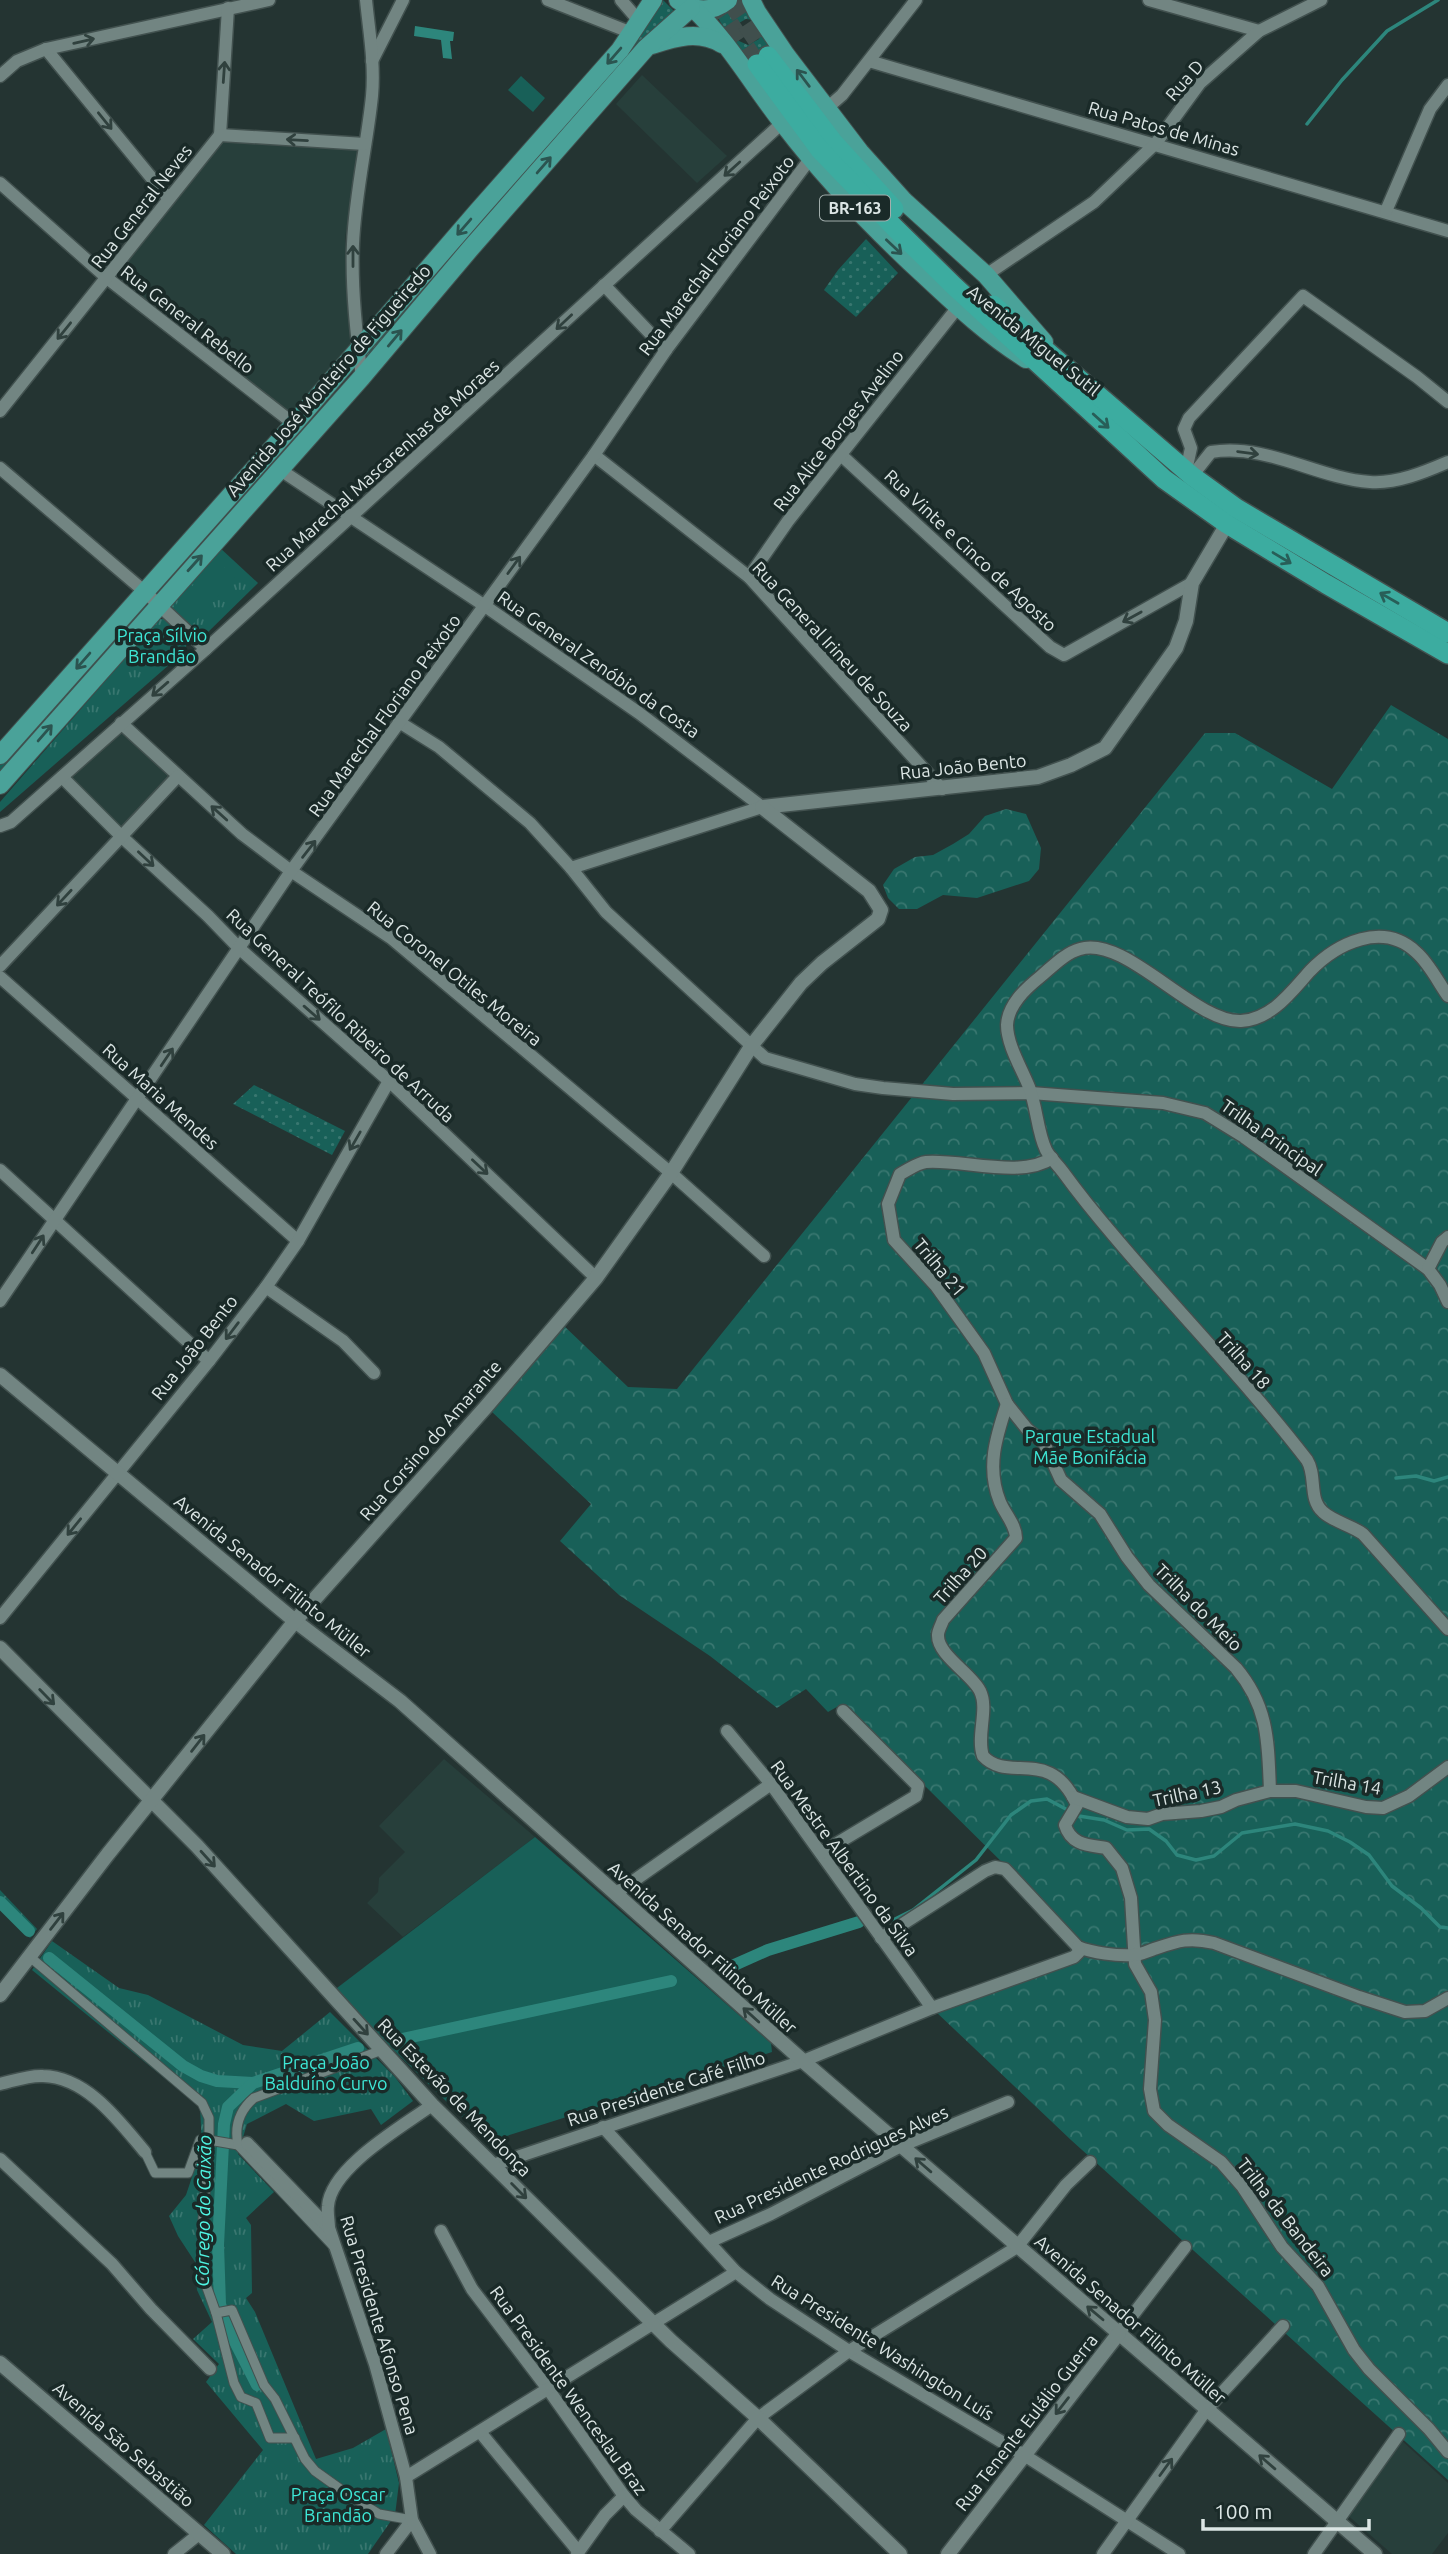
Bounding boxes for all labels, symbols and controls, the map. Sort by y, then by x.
one-way arrow [72,33,95,47]
one-way arrow [606,47,622,65]
street label: Rua D [1161,55,1207,105]
one-way arrow [218,61,231,84]
one-way arrow [795,69,810,88]
street label: Rua Patos de Minas [1086,97,1242,159]
one-way arrow [97,111,113,129]
one-way arrow [286,133,309,146]
street label: Rua General Neves [87,140,196,272]
street label: Rua Marechal Floriano Peixoto [634,151,798,359]
one-way arrow [536,156,552,174]
one-way arrow [724,161,741,178]
road number: BR-163 [820,196,890,220]
one-way arrow [456,217,472,235]
one-way arrow [885,239,902,256]
one-way arrow [346,245,359,268]
street label: Avenida José Monteiro de Figueiredo [222,260,434,500]
street label: Rua General Rebello [117,261,259,377]
street label: Avenida Miguel Sutil [964,281,1104,400]
one-way arrow [556,314,573,331]
one-way arrow [57,321,72,340]
one-way arrow [387,329,403,347]
street label: Rua Alice Borges Avelino [769,345,907,515]
street label: Rua Marechal Mascarenhas de Moraes [261,355,503,575]
one-way arrow [1092,413,1109,430]
one-way arrow [1237,446,1259,459]
street label: Rua Vinte e Cinco de Agosto [881,465,1061,635]
one-way arrow [1272,551,1292,565]
one-way arrow [187,555,204,572]
one-way arrow [506,556,521,575]
street label: Rua General Irineu de Souza [749,557,917,735]
street label: Rua General Zenóbio da Costa [494,586,704,742]
one-way arrow [1380,591,1400,605]
street label: Rua Marechal Floriano Peixoto [304,610,464,820]
one-way arrow [1123,610,1143,624]
park label: Praça Sílvio Brandão [117,625,207,666]
one-way arrow [75,652,91,670]
one-way arrow [151,681,169,697]
one-way arrow [37,724,53,742]
street label: Rua João Bento [899,749,1027,783]
one-way arrow [210,805,228,821]
one-way arrow [301,840,316,859]
one-way arrow [137,850,154,867]
one-way arrow [56,889,73,906]
street label: Rua Coronel Otiles Moreira [364,897,546,1049]
street label: Rua General Teófilo Ribeiro de Arruda [223,904,459,1126]
one-way arrow [303,1005,320,1022]
street label: Rua Maria Mendes [99,1039,223,1153]
one-way arrow [159,1048,174,1067]
street label: Trilha Principal [1218,1095,1326,1179]
one-way arrow [348,1130,362,1150]
one-way arrow [471,1159,488,1176]
street label: Trilha 21 [910,1234,970,1300]
one-way arrow [31,1235,45,1255]
street label: Rua João Bento [147,1291,241,1403]
one-way arrow [224,1321,239,1340]
street label: Trilha 18 [1213,1328,1275,1392]
street label: Rua Corsino do Amarante [355,1356,505,1524]
park label: Parque Estadual Mãe Bonifácia [1025,1426,1156,1467]
street label: Avenida Senador Filinto Müller [171,1491,375,1661]
one-way arrow [66,1517,81,1535]
street label: Trilha 20 [929,1543,991,1607]
street label: Trilha do Meio [1151,1559,1247,1655]
one-way arrow [39,1689,56,1706]
one-way arrow [191,1735,206,1753]
street label: Rua Mestre Albertino da Silva [767,1756,923,1960]
street label: Trilha 14 [1311,1766,1383,1798]
street label: Trilha 13 [1151,1776,1223,1810]
one-way arrow [200,1850,216,1868]
street label: Avenida Senador Filinto Müller [605,1857,801,2037]
one-way arrow [49,1913,64,1931]
one-way arrow [742,2007,760,2023]
street label: Rua Estevão de Mendonça [374,2014,536,2180]
one-way arrow [353,2018,369,2036]
street label: Rua Presidente Café Filho [564,2047,768,2129]
park label: Praça João Balduíno Curvo [264,2052,388,2093]
street label: Rua Presidente Rodrigues Alves [711,2101,951,2227]
water label: Córrego do Caixão [191,2135,215,2287]
street label: Trilha da Bandeira [1234,2154,1338,2280]
one-way arrow [914,2157,932,2173]
one-way arrow [510,2182,527,2199]
street label: Rua Presidente Afonso Pena [337,2213,423,2437]
street label: Avenida Senador Filinto Müller [1031,2231,1231,2408]
street label: Rua Presidente Washington Luís [768,2270,998,2424]
street label: Rua Presidente Wenceslau Braz [486,2282,652,2498]
one-way arrow [1086,2305,1104,2321]
street label: Rua Tenente Eulálio Guerra [951,2330,1101,2514]
street label: Avenida São Sebastião [49,2377,199,2511]
one-way arrow [1054,2397,1070,2415]
one-way arrow [1259,2454,1277,2470]
one-way arrow [1159,2458,1173,2477]
park label: Praça Oscar Brandão [291,2484,386,2525]
scale bar [1203,2488,1369,2532]
text: 100 m [1214,2499,1272,2523]

